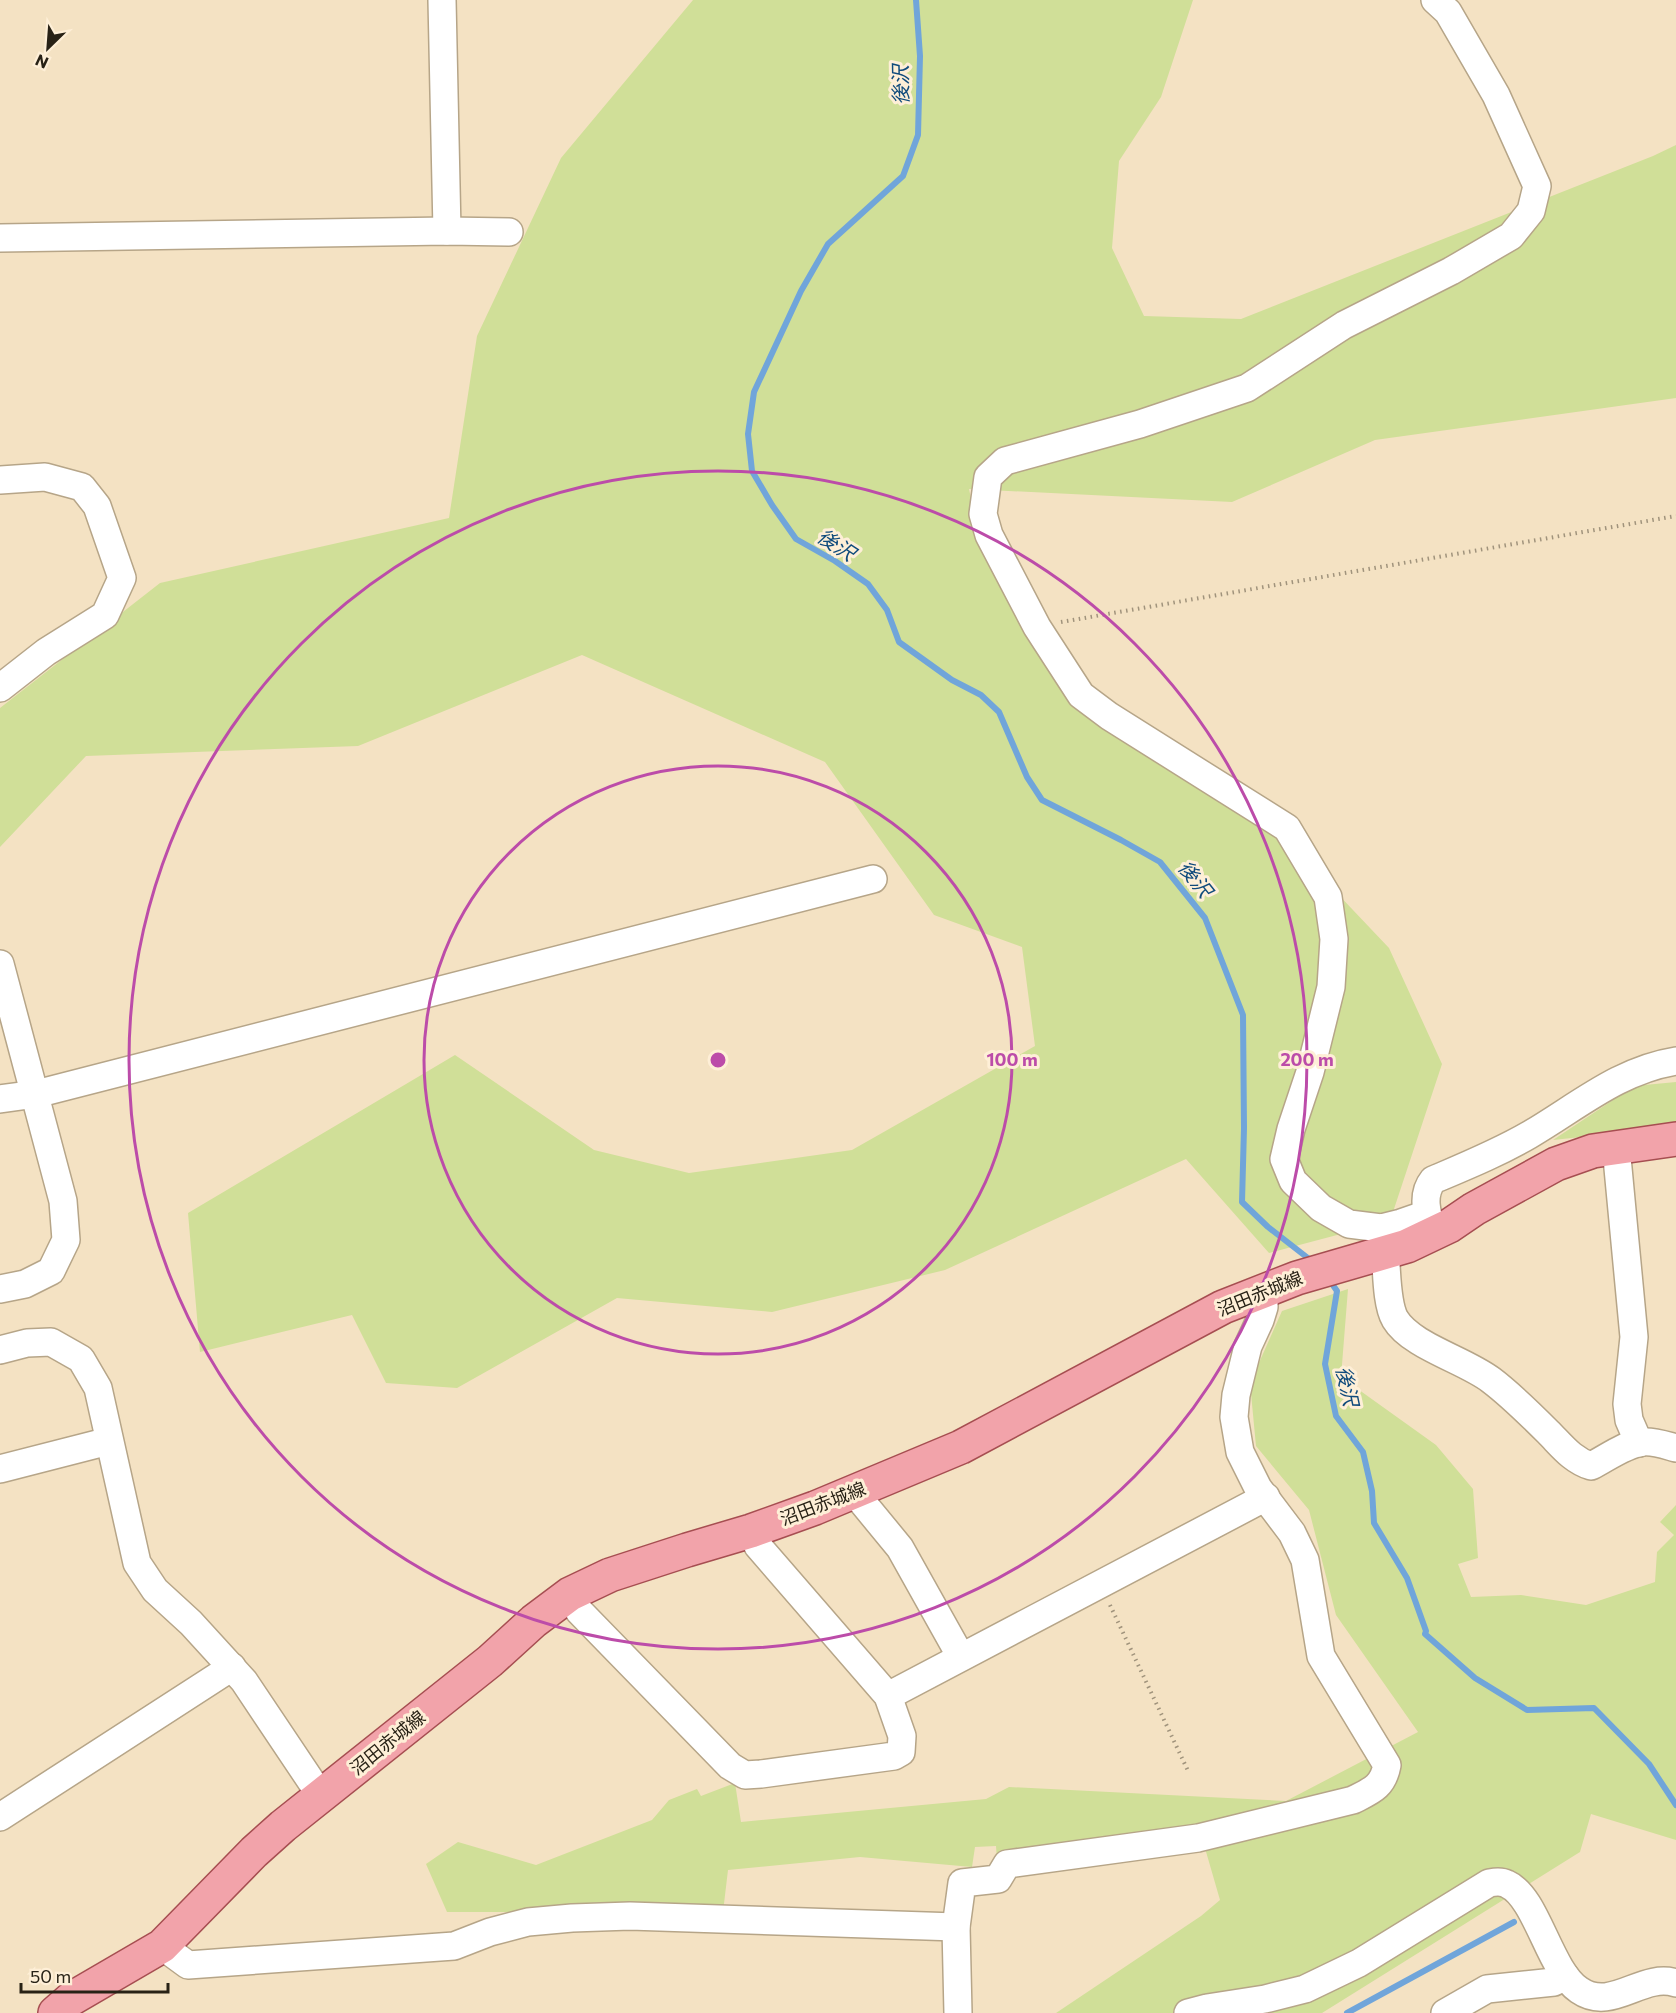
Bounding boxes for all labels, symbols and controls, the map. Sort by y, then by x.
north arrow [18,18,78,78]
text: N [32,51,51,73]
water label: 後沢 [888,62,912,105]
water label: 後沢 [813,523,862,567]
water label: 後沢 [1174,855,1220,904]
text: 100 m [986,1048,1038,1070]
text: 200 m [1280,1048,1334,1070]
centre of rings [708,1050,728,1070]
street label: 沼田赤城線 [1214,1266,1305,1320]
water label: 後沢 [1332,1364,1364,1411]
street label: 沼田赤城線 [777,1477,869,1529]
street label: 沼田赤城線 [345,1705,429,1779]
scale bar [21,1956,168,1994]
text: 50 m [30,1965,71,1987]

